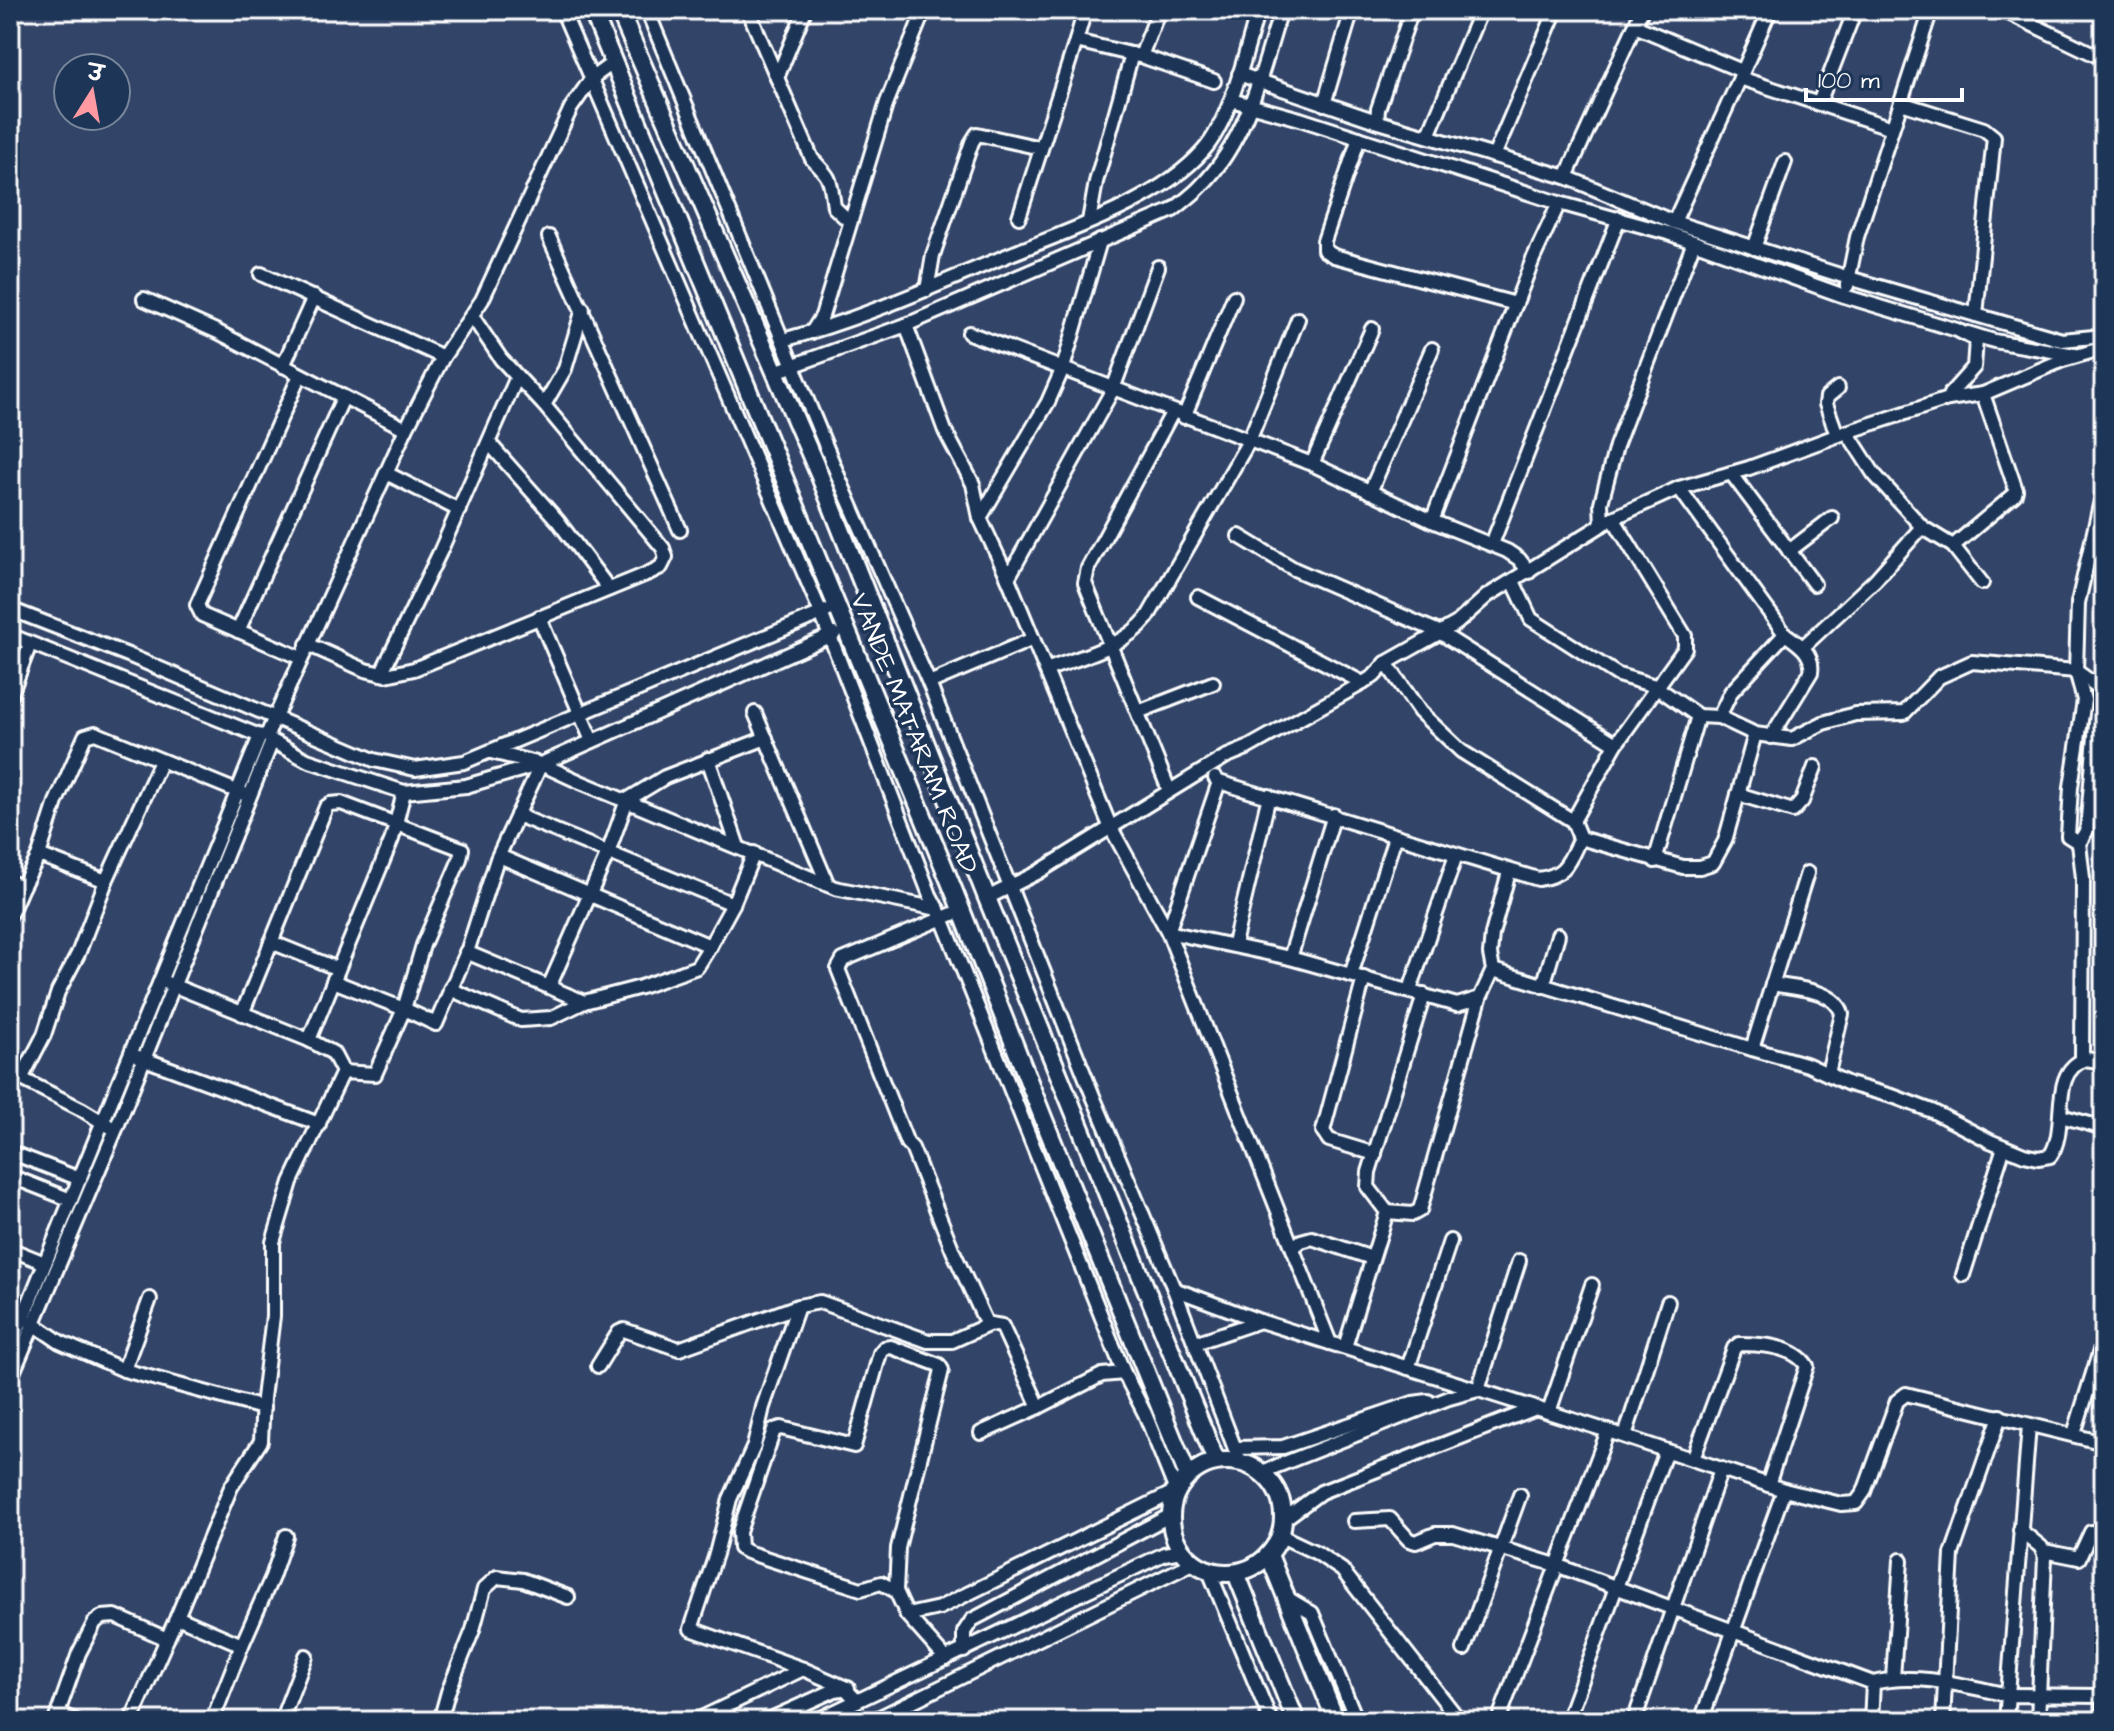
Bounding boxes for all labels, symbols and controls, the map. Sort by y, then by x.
north arrow [52,52,132,132]
scale bar [1806,52,1962,102]
text: उ [83,57,108,91]
text: 100 m [1818,64,1880,98]
street label: VANDE MATARAM ROAD [841,588,987,879]

